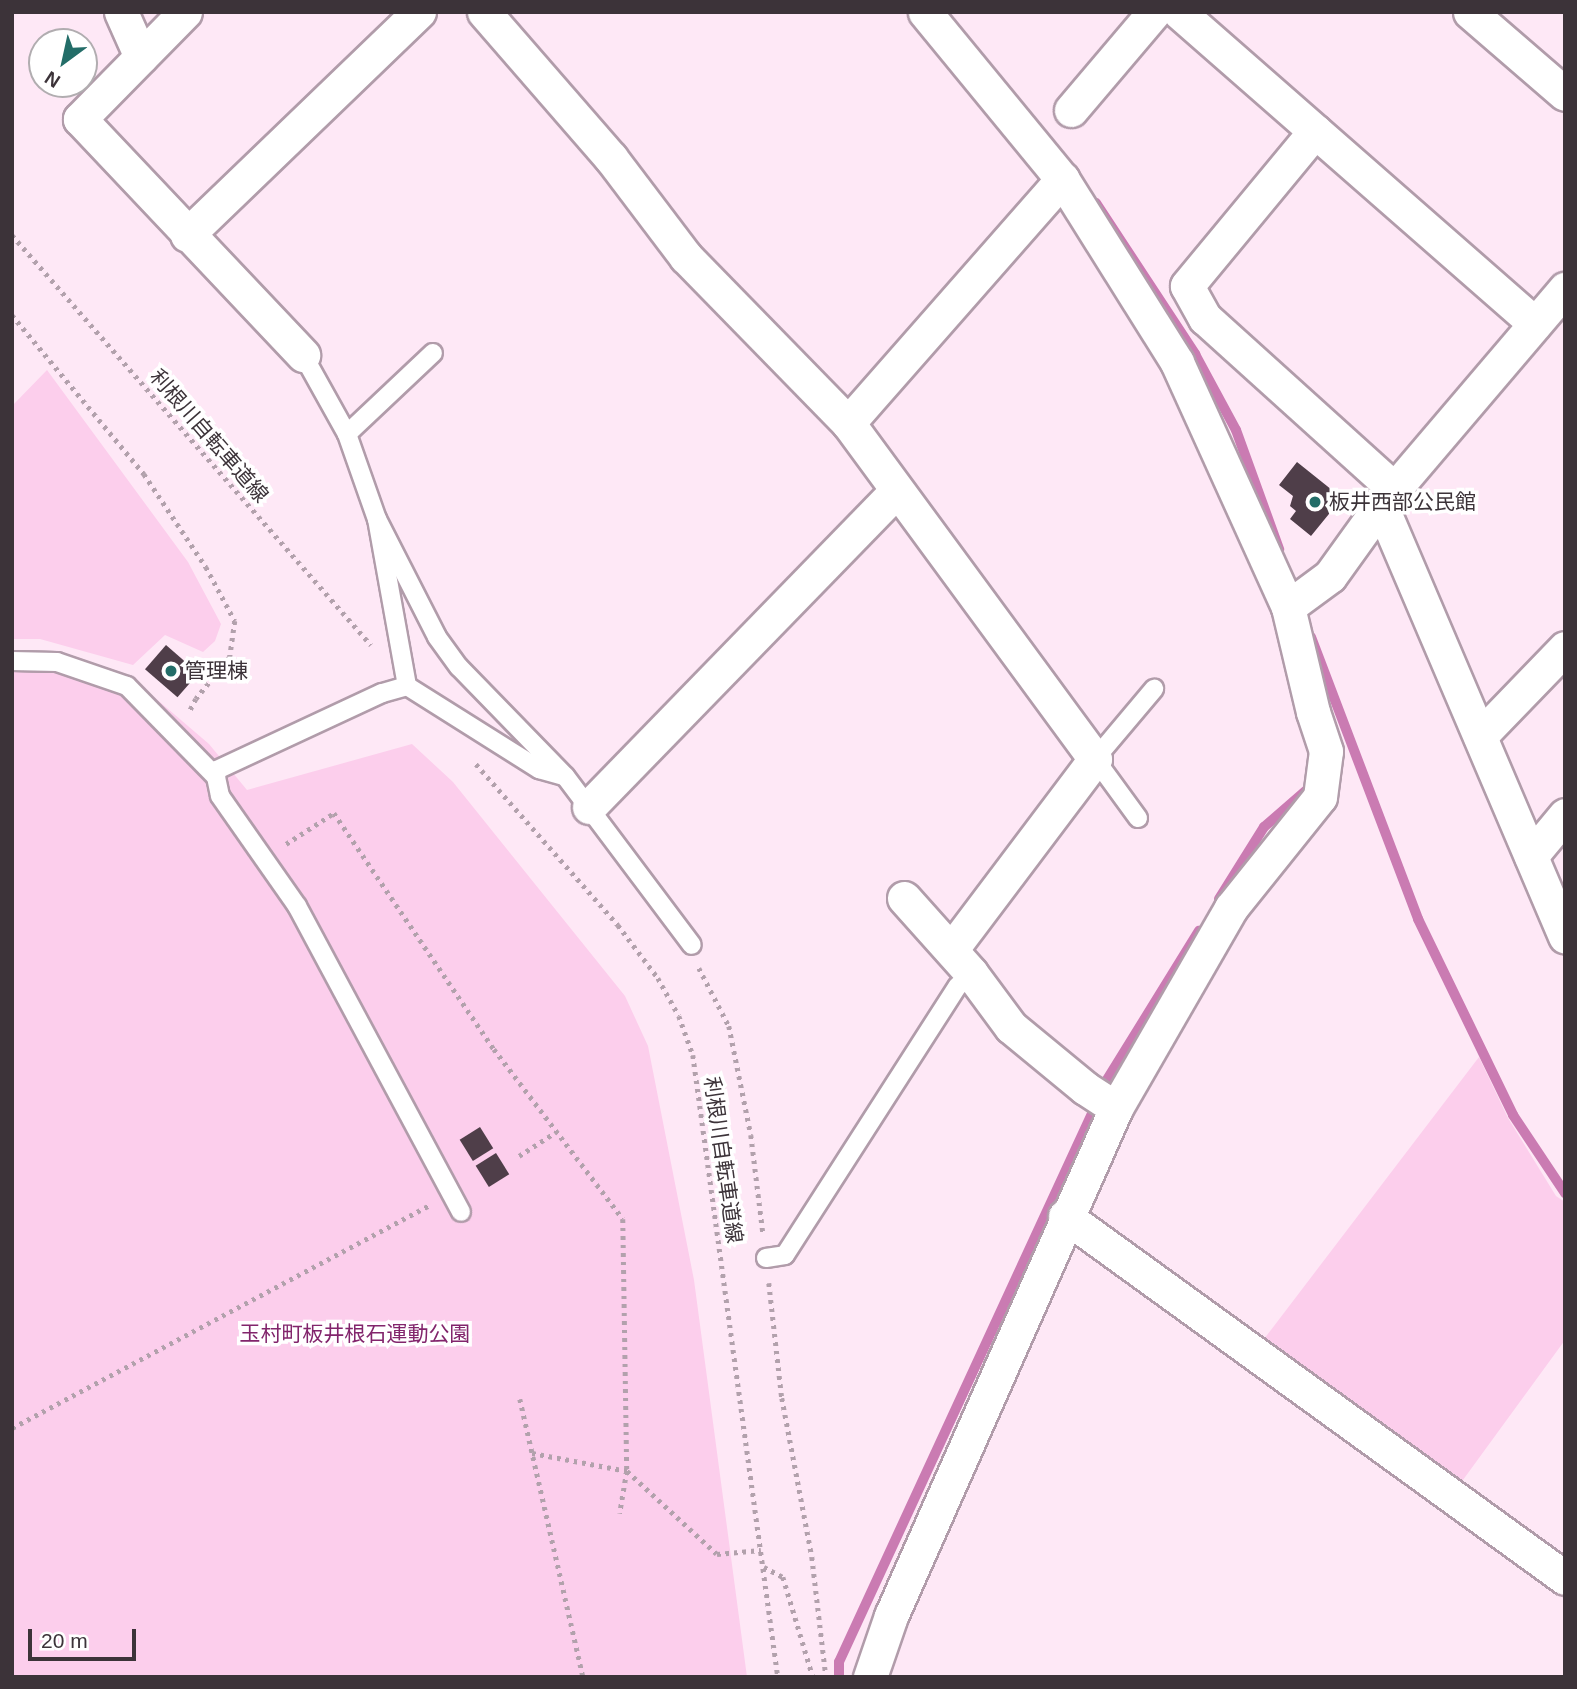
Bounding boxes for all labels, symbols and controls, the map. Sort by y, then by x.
north arrow [28,28,98,98]
text: N [41,67,64,92]
street label: 利根川自転車道線 [144,364,274,508]
place label: 板井西部公民館 [1329,489,1476,515]
marker: 板井西部公民館 [1307,494,1323,510]
place label: 管理棟 [185,658,248,684]
marker: 管理棟 [163,663,179,679]
street label: 利根川自転車道線 [699,1075,747,1245]
park label: 玉村町板井根石運動公園 [240,1321,470,1347]
scale bar [32,1616,140,1660]
text: 20 m [41,1629,88,1652]

